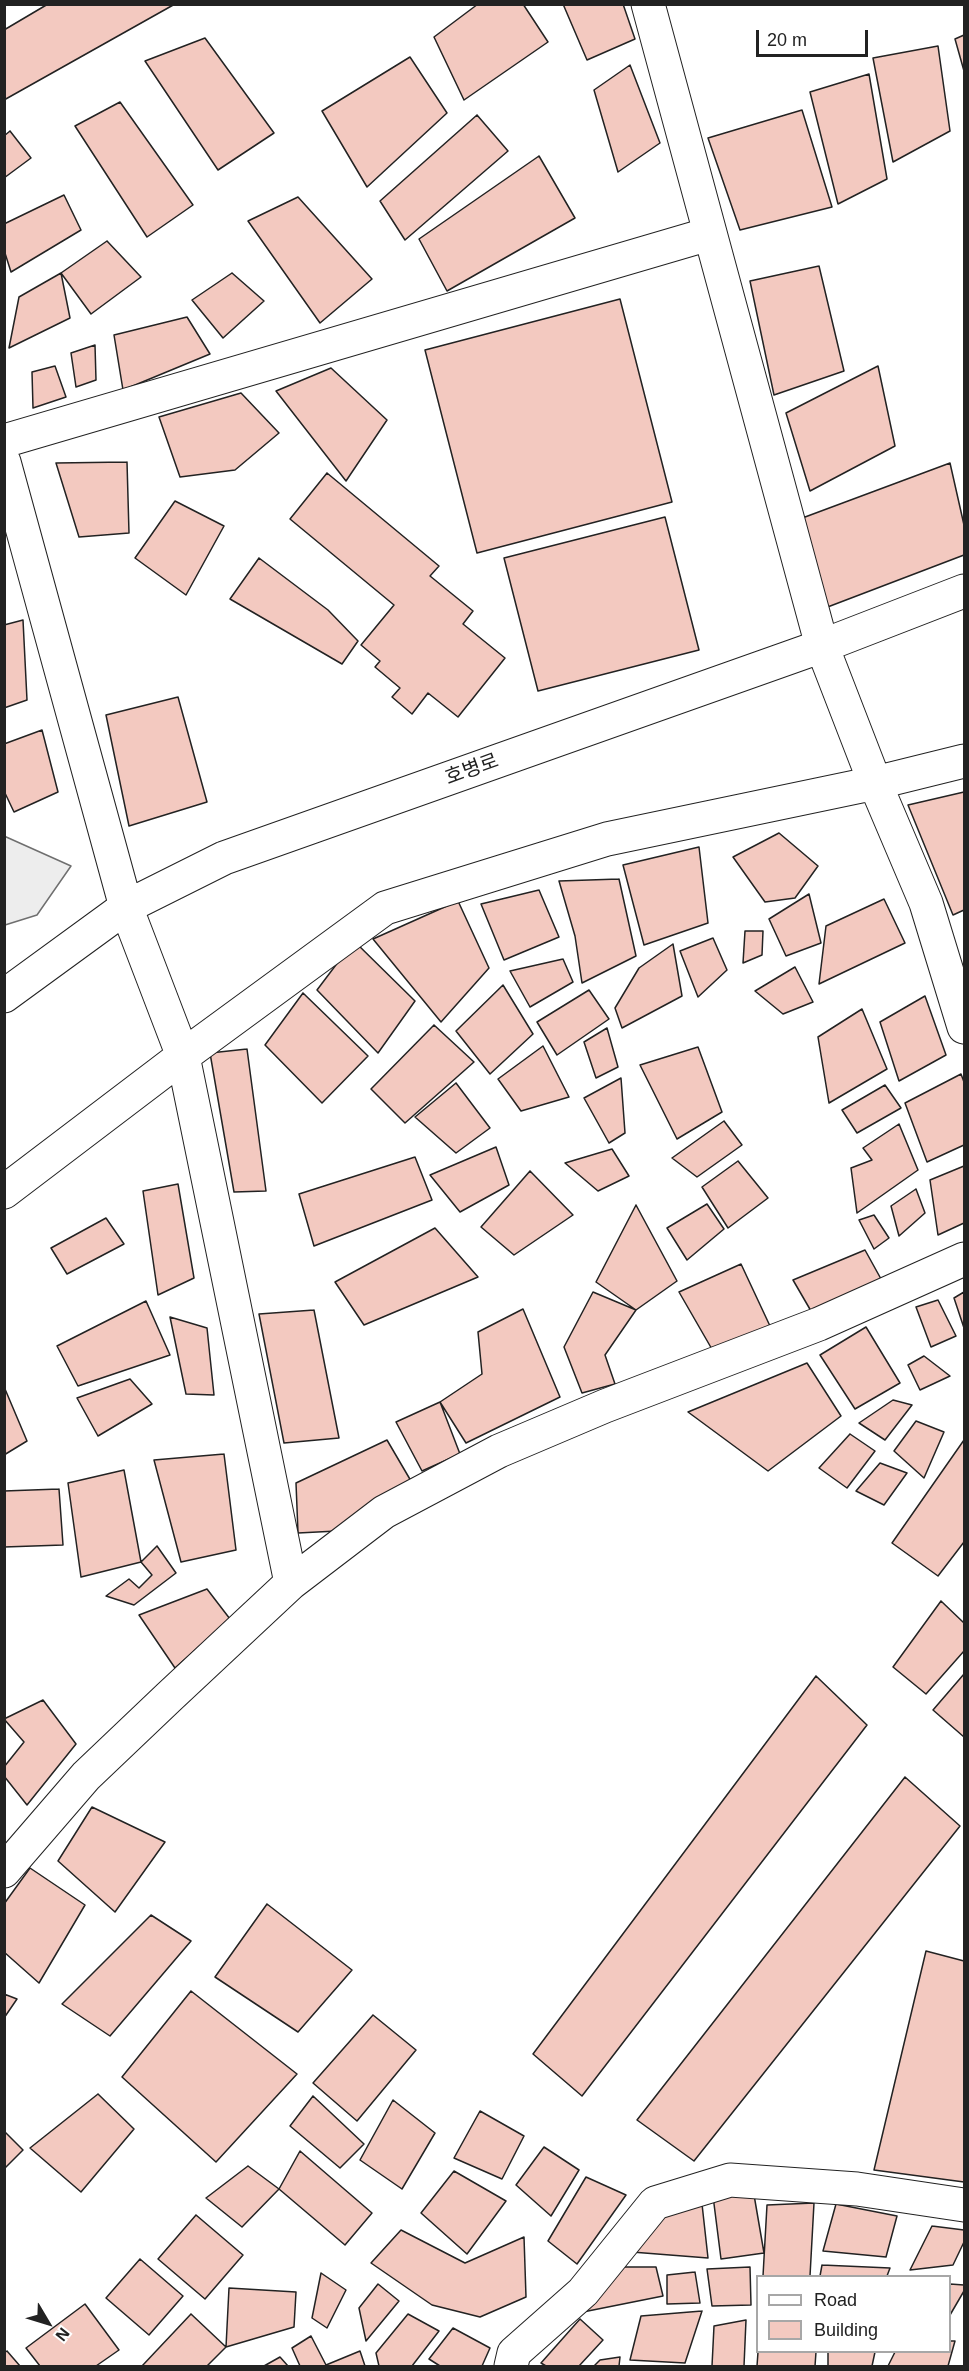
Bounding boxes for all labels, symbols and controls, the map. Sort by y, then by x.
scale bar [759,18,872,56]
text: 20 m [767,30,807,50]
street label: 호병로 [442,749,502,791]
legend [756,2275,951,2353]
text: Road [814,2290,857,2310]
north arrow [18,2293,78,2353]
text: Building [814,2320,878,2340]
text: N [52,2325,73,2344]

